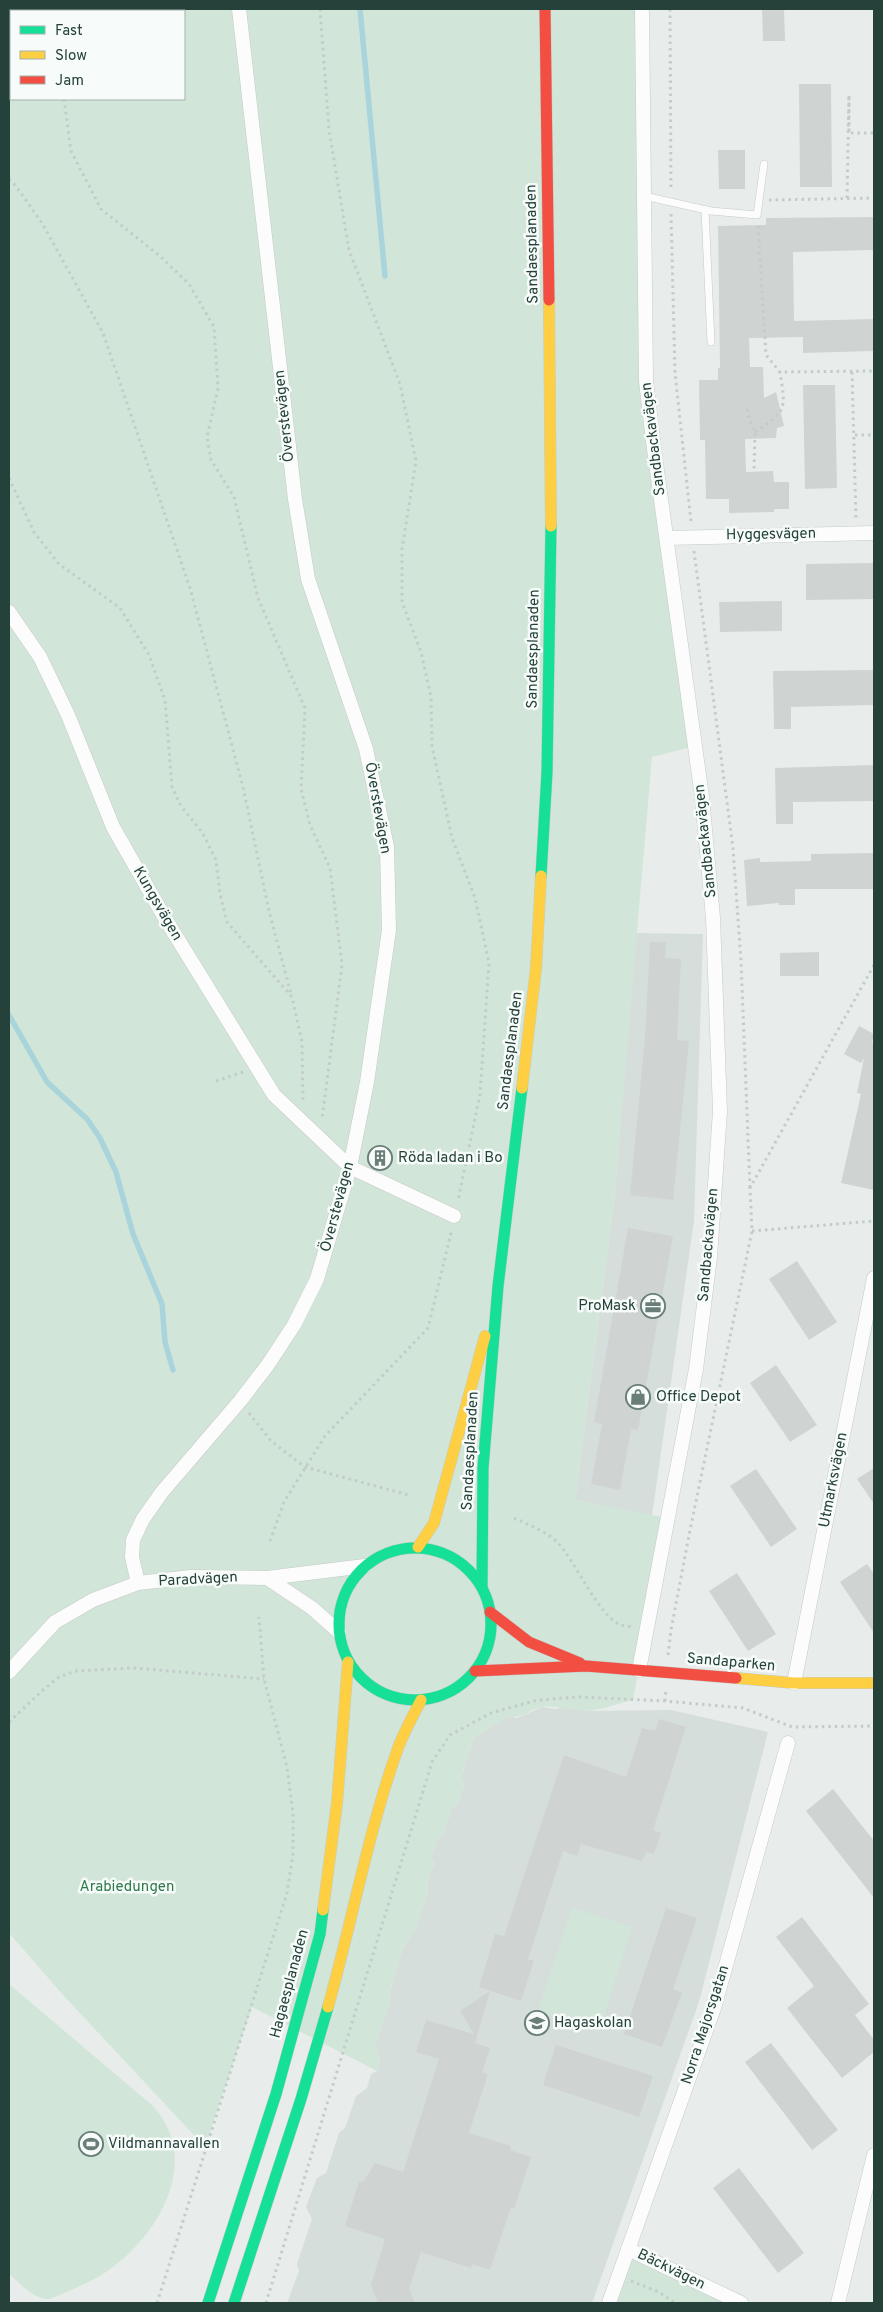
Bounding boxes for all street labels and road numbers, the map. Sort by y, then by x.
street label: Sandaesplanaden [522,184,544,304]
street label: Överstevägen [270,369,299,463]
street label: Sandbackavägen [638,381,670,497]
street label: Hyggesvägen [726,525,816,545]
street label: Sandaesplanaden [523,589,545,709]
street label: Överstevägen [360,760,395,855]
street label: Sandbackavägen [691,783,721,899]
street label: Kungsvägen [128,863,186,945]
street label: Sandaesplanaden [494,991,528,1111]
street label: Överstevägen [316,1159,359,1254]
street label: Sandbackavägen [695,1187,723,1303]
street label: Sandaesplanaden [458,1391,484,1511]
street label: Utmarksvägen [815,1431,853,1529]
street label: Paradvägen [158,1568,238,1592]
street label: Sandaparken [686,1650,776,1676]
street label: Hagaesplanaden [266,1927,314,2041]
street label: Norra Majorsgatan [678,1963,734,2087]
street label: Bäckvägen [634,2245,708,2295]

